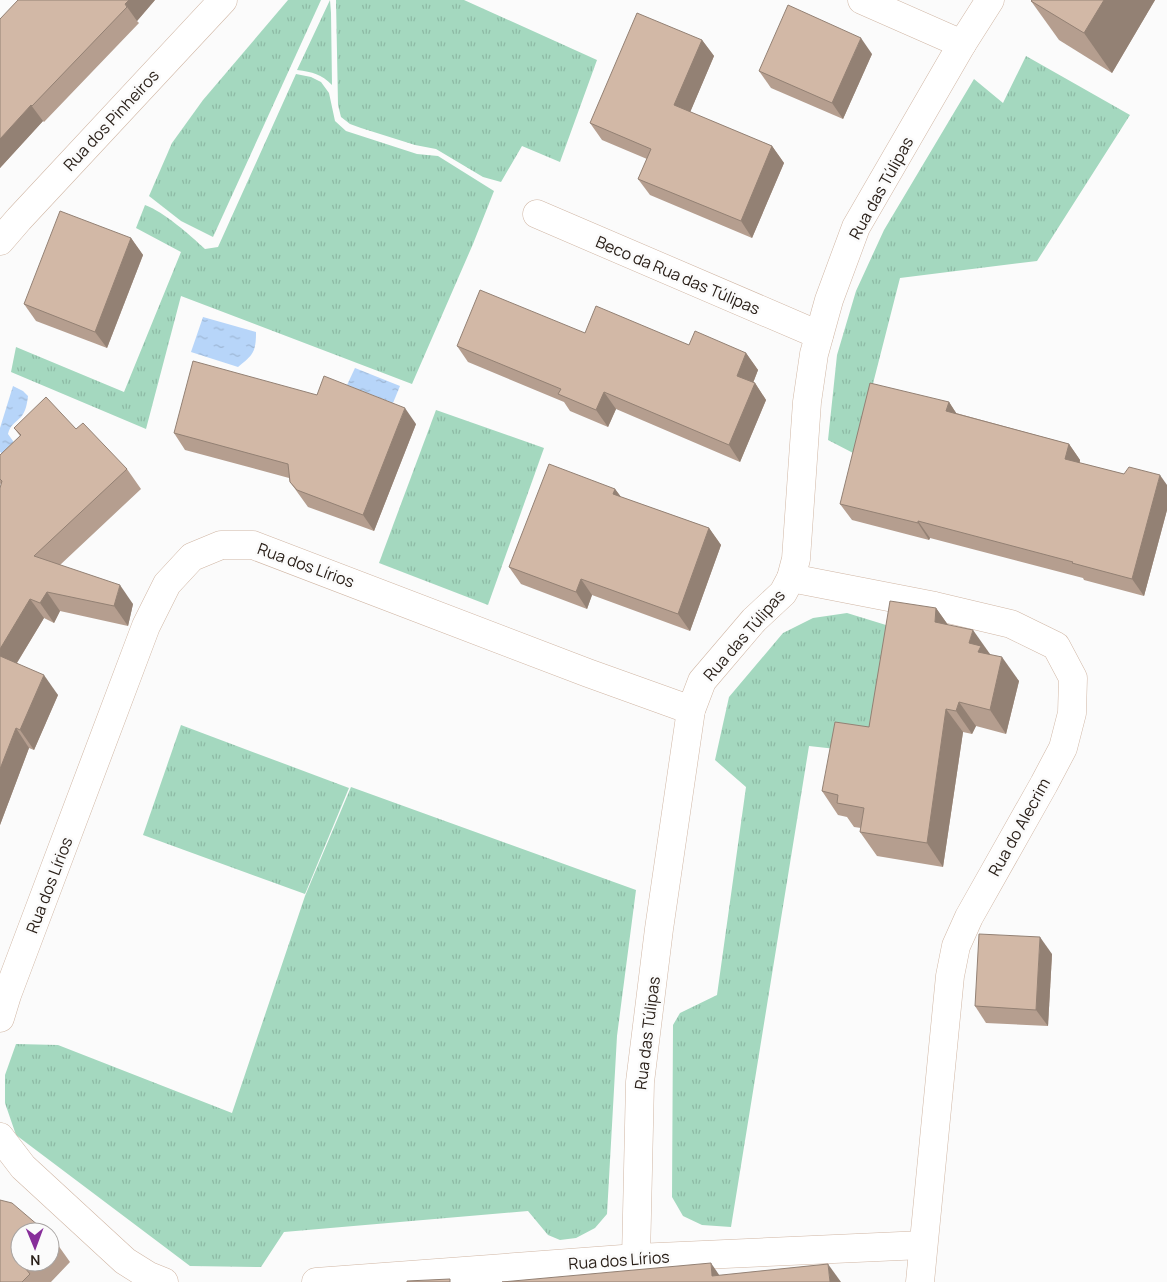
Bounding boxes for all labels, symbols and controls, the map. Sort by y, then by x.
street label: Rua dos Pinheiros [58,65,164,175]
street label: Rua das Túlipas [844,133,918,243]
street label: Beco da Rua das Túlipas [593,230,763,320]
street label: Rua dos Lírios [255,537,357,593]
street label: Rua das Túlipas [698,585,790,685]
street label: Rua do Alecrim [983,774,1055,880]
street label: Rua dos Lírios [21,834,77,936]
street label: Rua das Túlipas [629,975,665,1091]
north arrow [10,1222,60,1272]
street label: Rua dos Lírios [568,1245,670,1275]
text: N [30,1251,40,1270]

